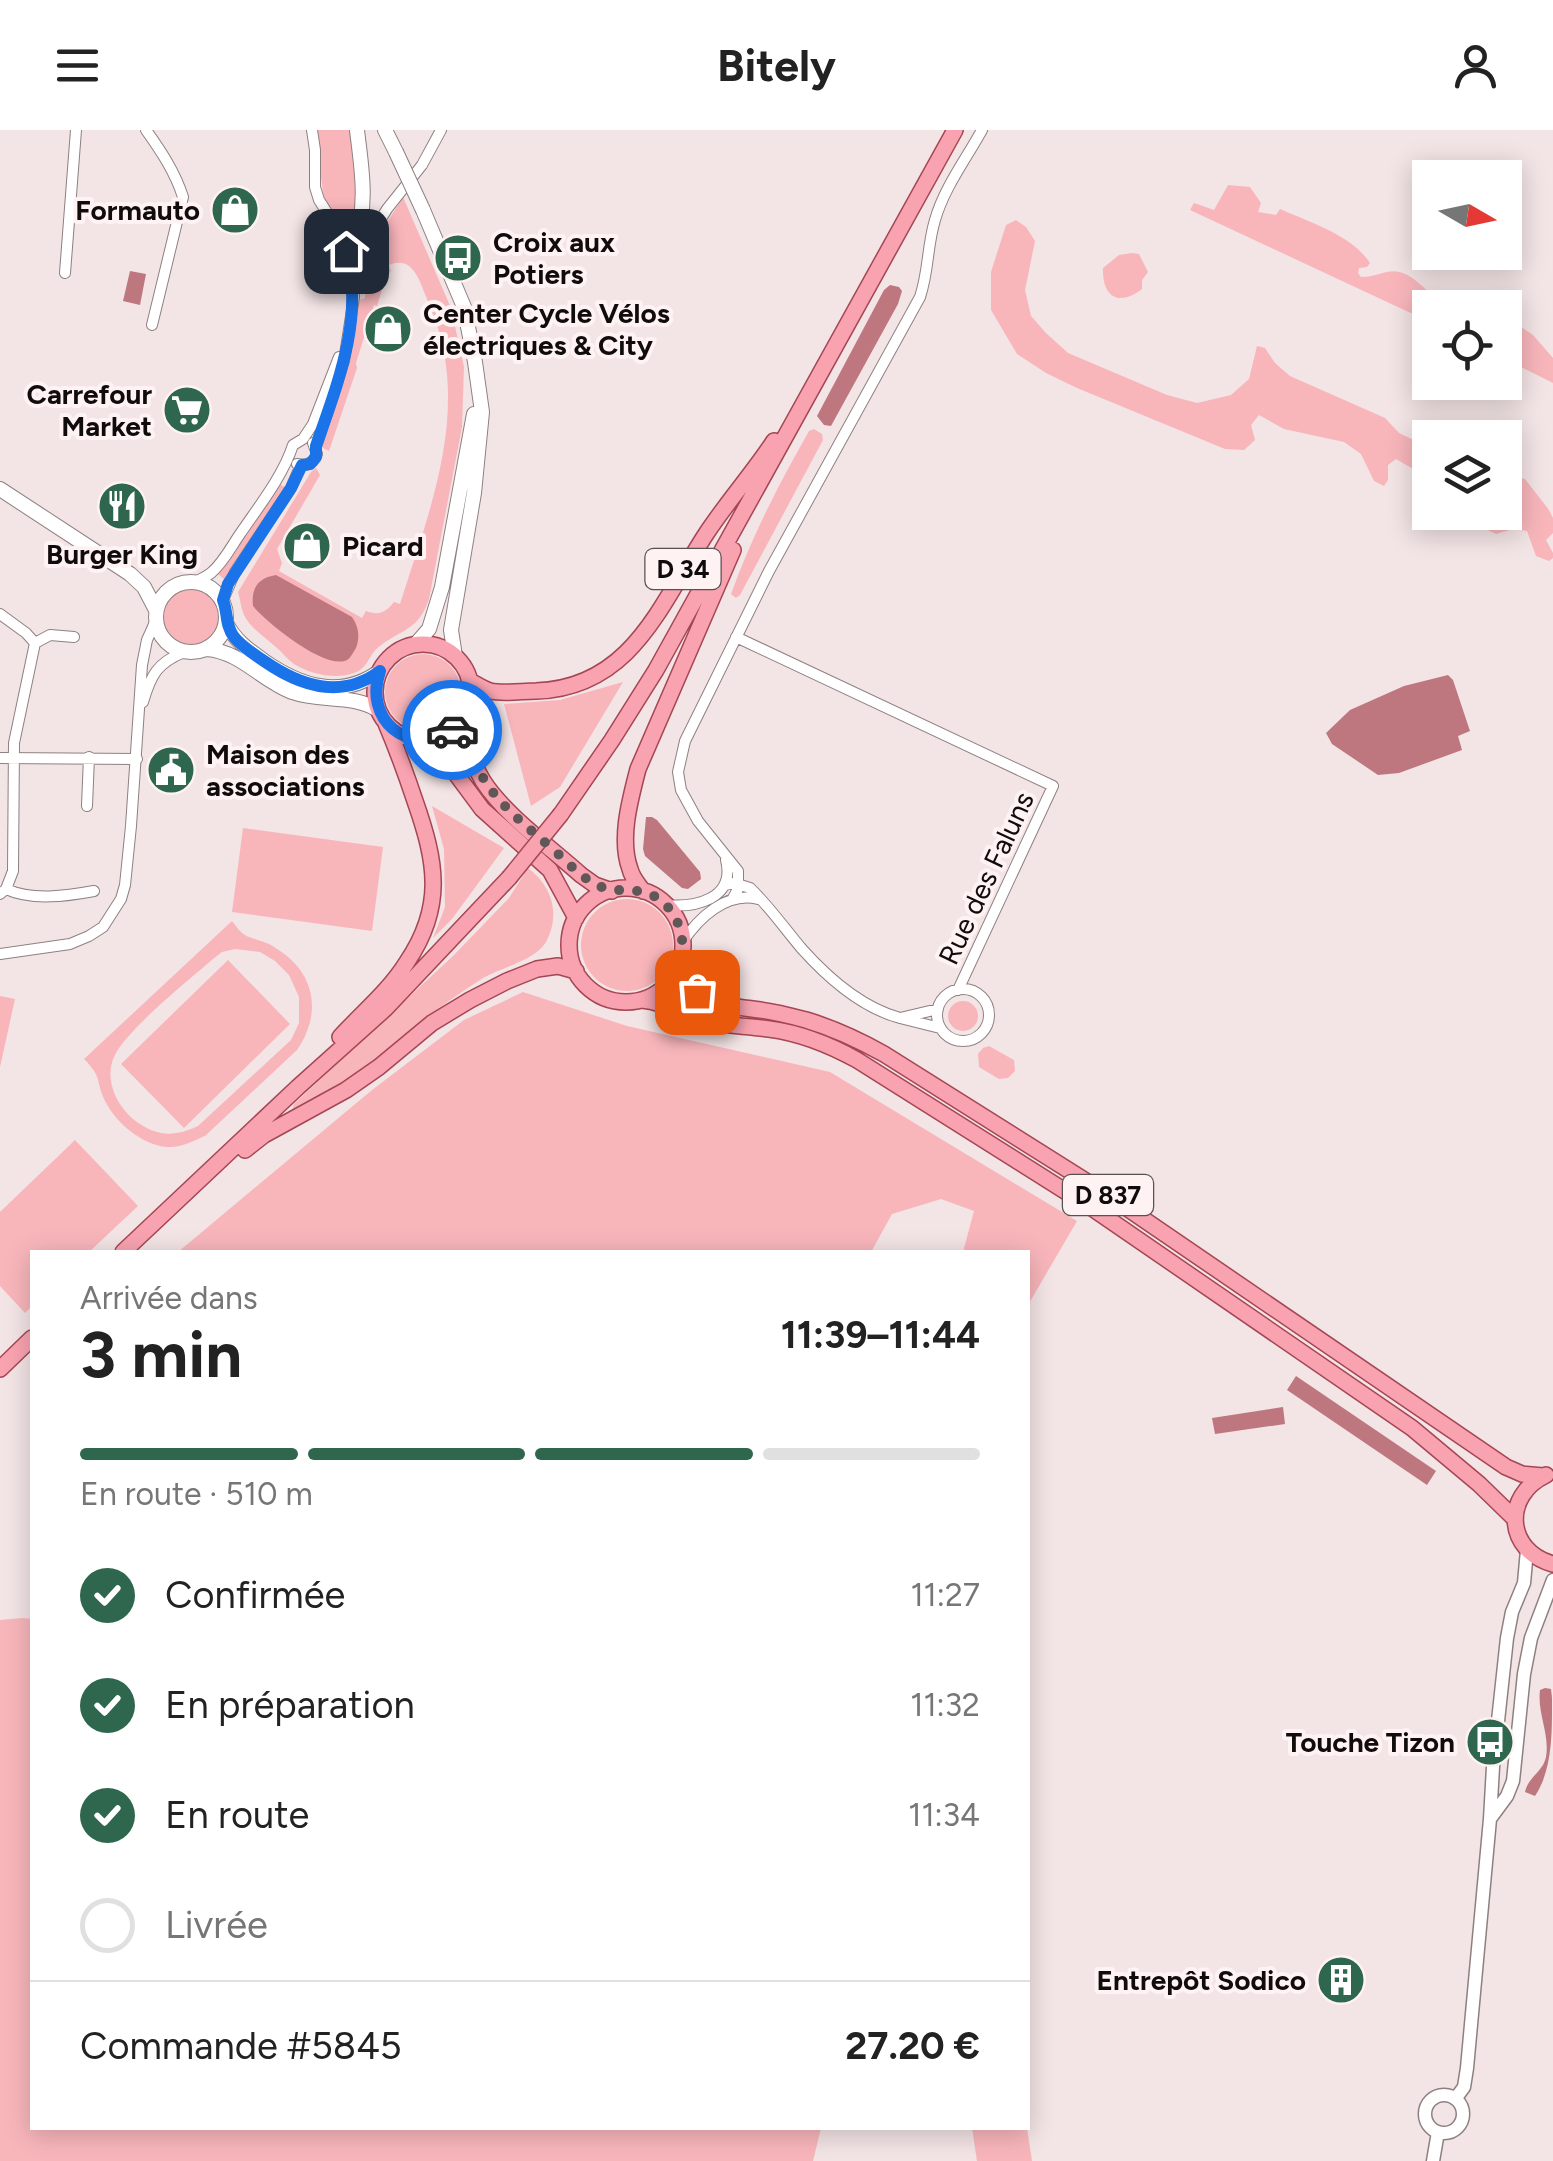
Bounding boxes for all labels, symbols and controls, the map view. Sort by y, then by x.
icon: menu [50,38,105,93]
text: Bitely [717,38,836,92]
icon: person [1448,38,1503,93]
north arrow [1412,160,1522,270]
map controls [1412,160,1522,530]
shop icon: Formauto [209,184,261,236]
place label: Formauto [75,193,200,227]
pin [304,209,389,294]
icon: home [319,224,374,279]
place label: Croix aux Potiers [493,225,615,291]
bus stop icon: Croix aux Potiers [432,232,484,284]
button: locate [1412,290,1522,400]
place label: Center Cycle Vélos électriques & City [423,296,670,362]
shop icon: Center Cycle Vélos électriques & City [362,303,414,355]
place label: Carrefour Market [27,377,152,443]
supermarket icon: Carrefour Market [161,384,213,436]
button: layers [1412,420,1522,530]
restaurant icon: Burger King [96,480,148,532]
shop icon: Picard [281,520,333,572]
place label: Picard [342,529,424,563]
place label: Burger King [46,537,198,571]
road number: D 34 [646,549,720,589]
courier [402,680,502,780]
icon: car [425,703,480,758]
place label: Maison des associations [206,737,365,803]
public building icon: Maison des associations [145,744,197,796]
street label: Rue des Faluns [931,786,1041,970]
pin [655,950,740,1035]
icon: bag [670,965,725,1020]
road number: D 837 [1063,1175,1153,1215]
text: Arrivée dans [80,1279,258,1317]
text: 11:39–11:44 [781,1312,980,1358]
text: 3 min [80,1315,242,1393]
text: En route · 510 m [80,1475,313,1513]
icon: check [80,1568,135,1623]
text: Confirmée [165,1572,345,1618]
text: 11:27 [910,1576,980,1614]
icon: check [80,1678,135,1733]
text: En préparation [165,1682,415,1728]
text: 11:32 [910,1686,980,1724]
bus stop icon: Touche Tizon [1464,1716,1516,1768]
place label: Touche Tizon [1286,1725,1455,1759]
icon: check [80,1788,135,1843]
text: En route [165,1792,309,1838]
text: 11:34 [908,1796,980,1834]
text: Livrée [165,1902,268,1948]
building icon: Entrepôt Sodico [1315,1954,1367,2006]
place label: Entrepôt Sodico [1096,1963,1306,1997]
text: Commande #5845 [80,2023,402,2069]
text: 27.20 € [845,2023,980,2069]

